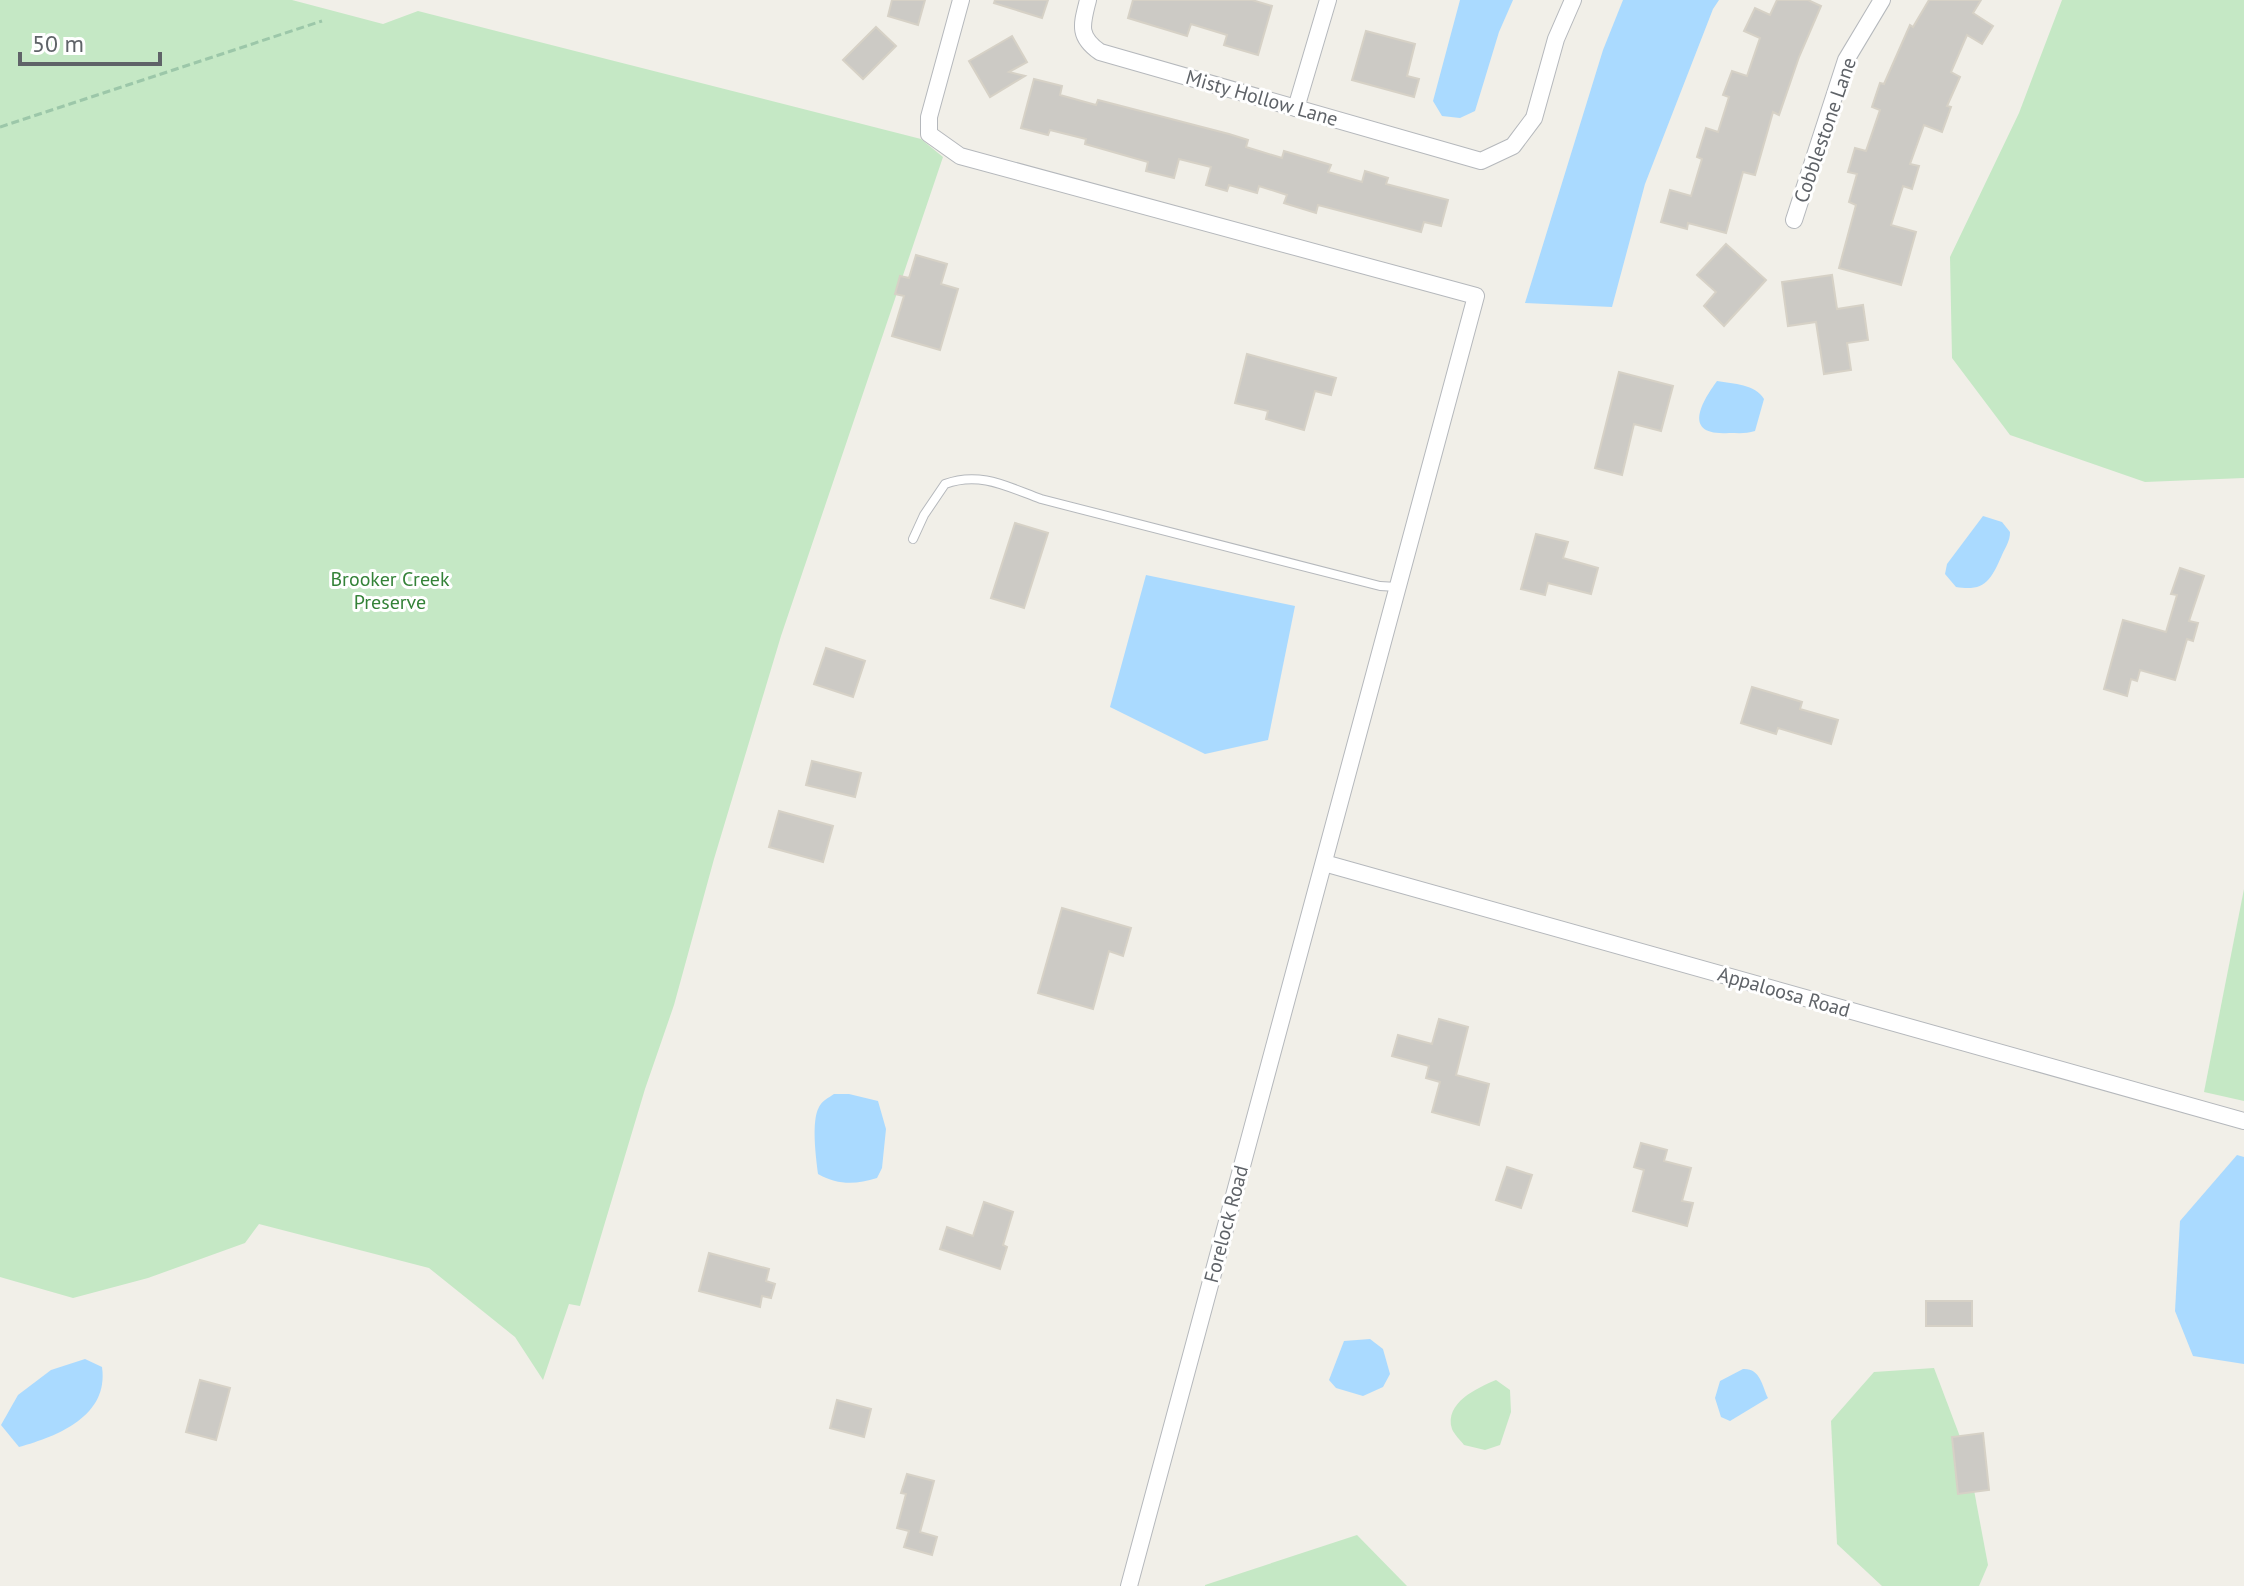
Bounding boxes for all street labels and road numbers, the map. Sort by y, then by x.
street label: Cobblestone Lane [1788,54,1862,206]
street label: Misty Hollow Lane [1183,64,1341,132]
street label: Appaloosa Road [1715,961,1853,1023]
street label: Forelock Road [1198,1163,1254,1285]

